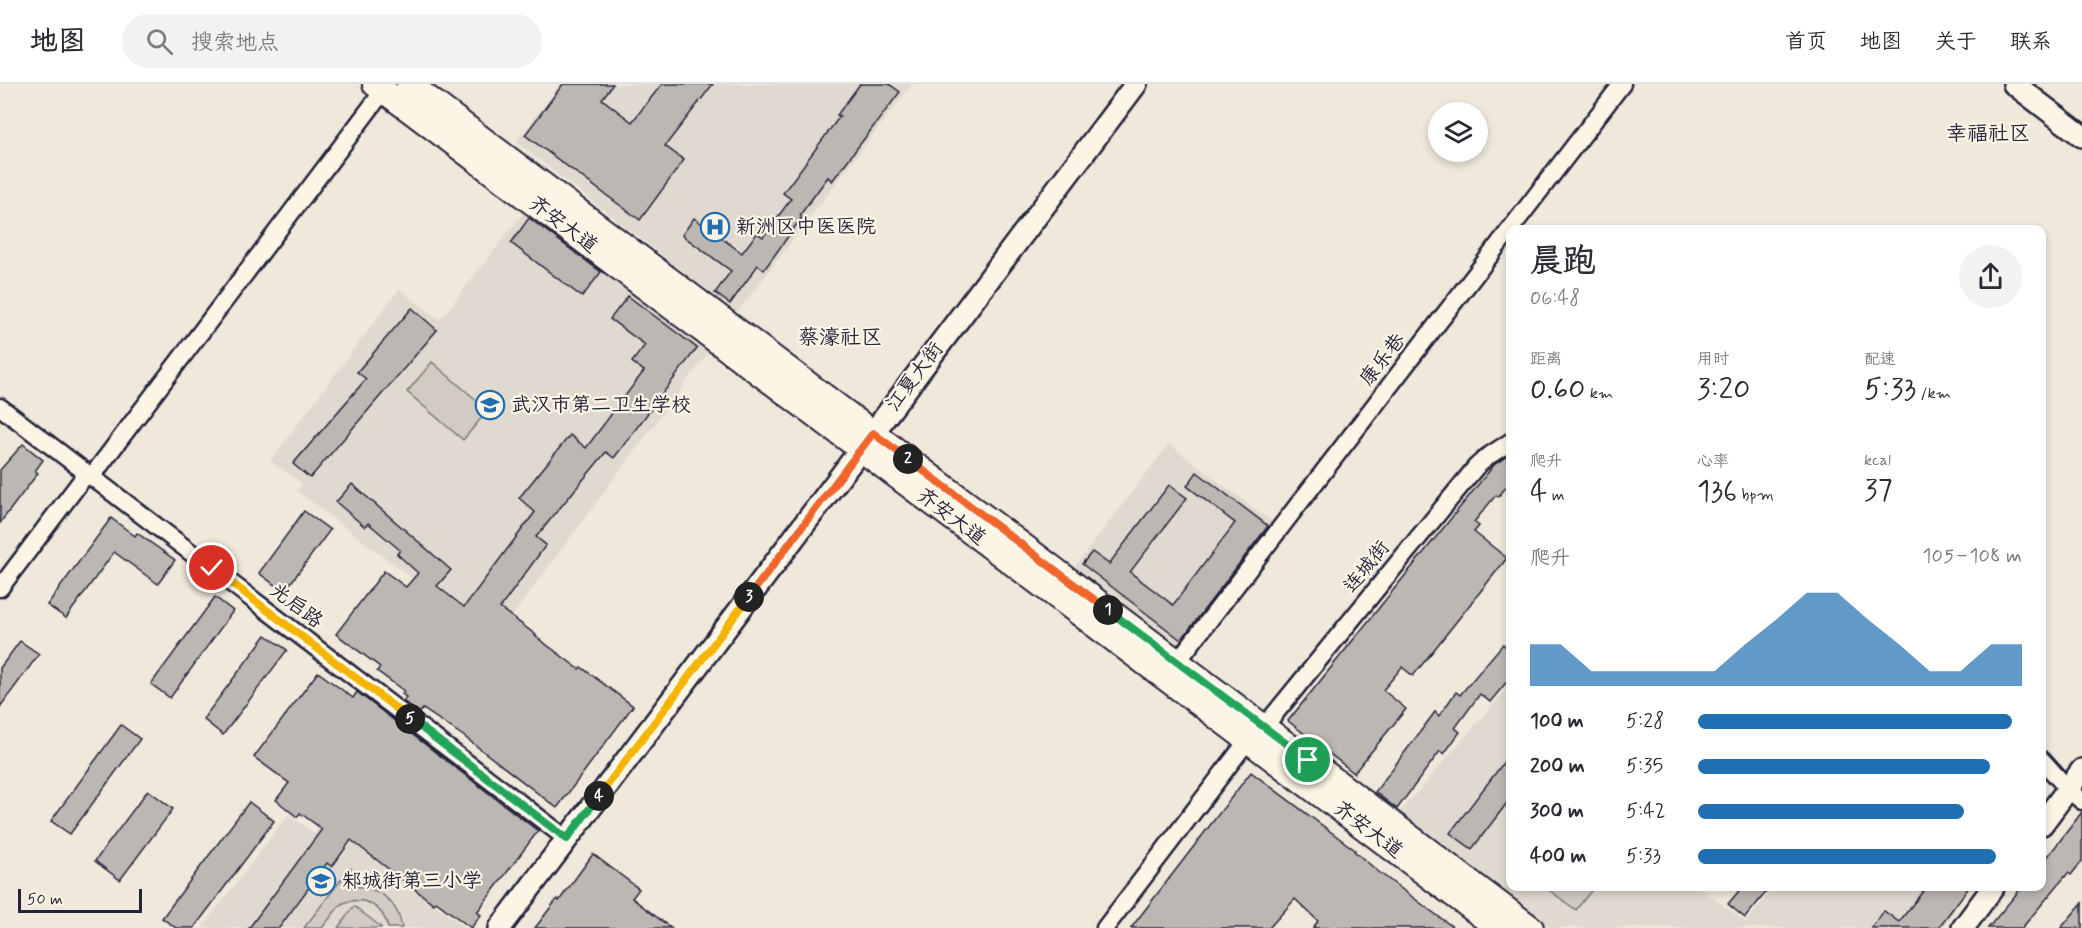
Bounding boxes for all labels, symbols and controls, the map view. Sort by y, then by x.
search box [122,14,542,68]
text: 地图 [30,24,86,61]
icon: search [143,25,176,58]
text: 首页 [1785,28,1827,56]
text: 地图 [1860,28,1902,56]
text: 关于 [1935,28,1977,56]
text: 联系 [2010,28,2052,56]
text: 搜索地点 [191,29,279,57]
map controls [1428,102,1488,162]
button: layers [1428,102,1488,162]
district label: 幸福社区 [1946,120,2030,148]
street label: 齐安大道 [523,190,603,260]
hospital icon: 新洲区中医医院 [699,211,731,243]
place label: 新洲区中医医院 [736,214,876,241]
text: 晨跑 [1530,240,1596,284]
button: share [1959,245,2022,308]
text: 06:48 [1530,285,1580,312]
district label: 蔡濠社区 [798,324,882,352]
street label: 康乐巷 [1354,327,1413,392]
street label: 江夏大街 [880,337,950,417]
text: 距离 [1530,349,1562,370]
text: 用时 [1697,349,1729,370]
text: 配速 [1864,349,1896,370]
text: 0.60 [1530,370,1586,409]
text: 3:20 [1697,370,1750,409]
text: 5:33 [1864,370,1916,409]
text: km [1586,383,1613,404]
text: /km [1916,383,1951,404]
school or university icon: 武汉市第二卫生学校 [474,389,506,421]
place label: 武汉市第二卫生学校 [511,392,691,419]
pin: 2 [893,444,923,474]
text: 2 [904,448,912,469]
text: kcal [1864,450,1891,471]
text: 爬升 [1530,451,1562,472]
text: 心率 [1697,451,1729,472]
text: 37 [1864,471,1893,510]
text: 4 [1530,472,1547,511]
text: 136 [1697,472,1737,511]
street label: 齐安大道 [911,482,991,552]
text: m [1547,485,1565,506]
text: bpm [1737,485,1774,506]
street label: 连城街 [1338,535,1396,599]
pin [186,542,237,593]
text: 105–108 m [1923,543,2022,570]
text: 爬升 [1530,545,1570,572]
icon: check [195,551,228,584]
street label: 光启路 [264,577,329,635]
pin: 3 [734,582,764,612]
text: 3 [745,586,753,607]
pin: 1 [1093,595,1123,625]
text: 1 [1104,599,1112,620]
pin: 5 [395,704,425,734]
text: 5 [405,708,415,729]
text: 100 m [1530,708,1584,735]
text: 5:28 [1626,708,1664,735]
pin [1282,734,1333,785]
icon: arrive [1291,743,1324,776]
text: 200 m [1530,753,1585,780]
text: 5:35 [1626,753,1663,780]
pin: 4 [584,781,614,811]
text: 4 [594,785,604,806]
street label: 齐安大道 [1328,795,1408,865]
text: 300 m [1530,798,1584,825]
text: 5:42 [1626,798,1666,825]
text: 400 m [1530,843,1586,870]
text: 5:33 [1626,843,1661,870]
school or university icon: 邾城街第三小学 [305,865,337,897]
place label: 邾城街第三小学 [342,868,482,895]
scale bar [18,886,142,914]
text: 50 m [27,889,63,910]

